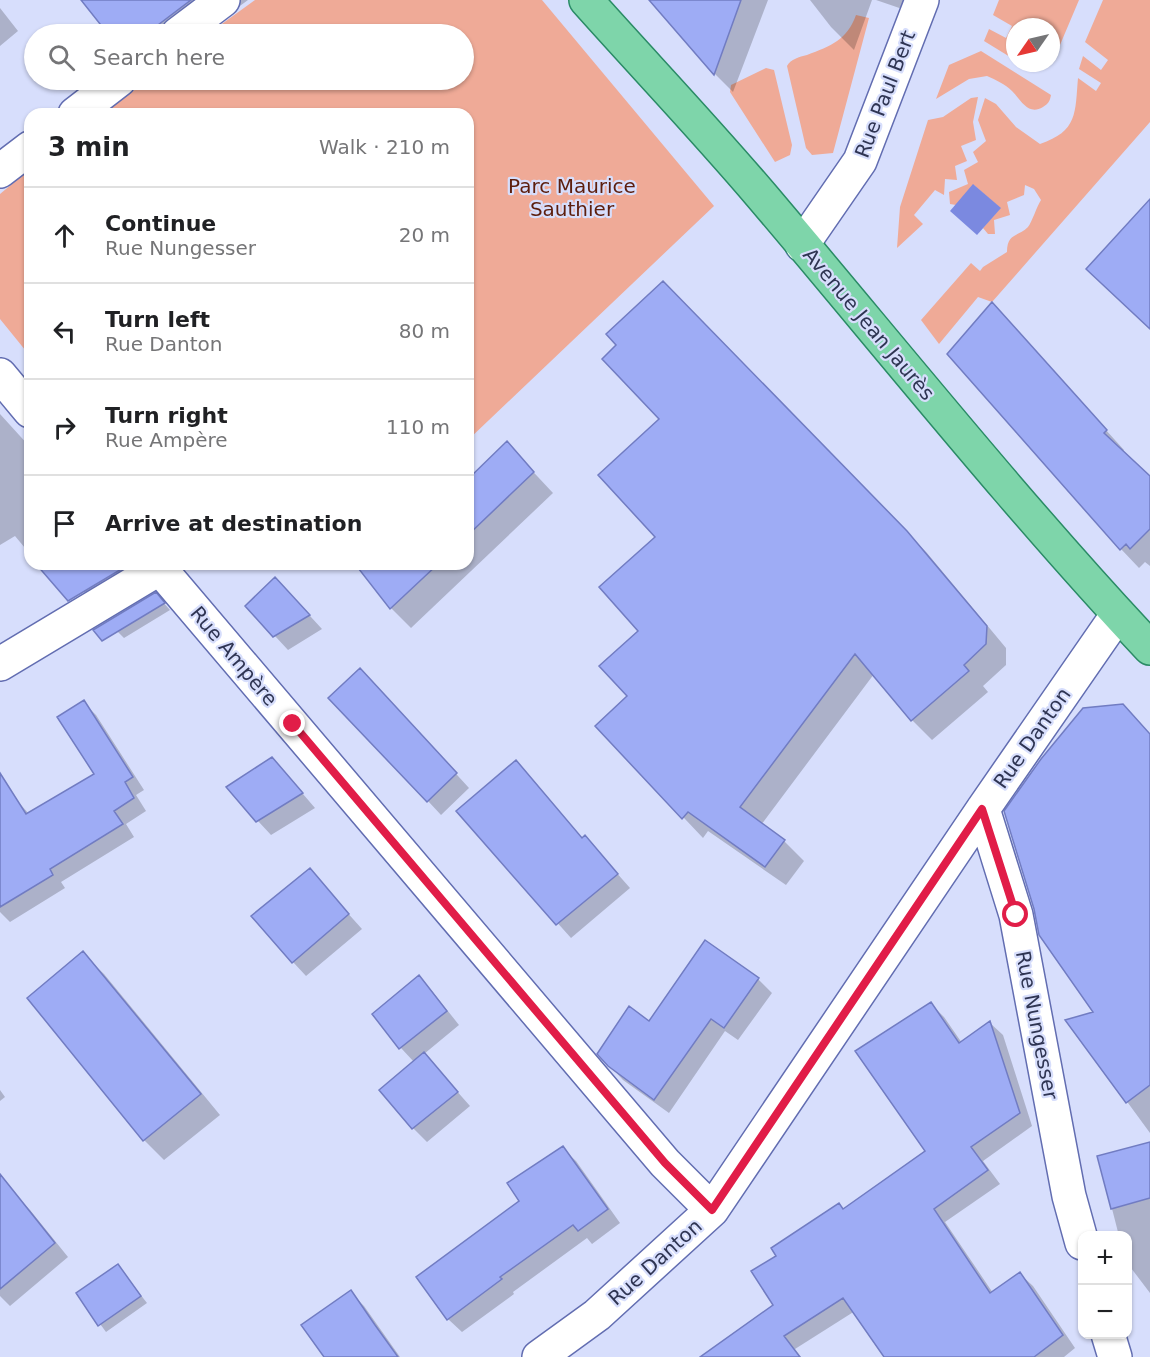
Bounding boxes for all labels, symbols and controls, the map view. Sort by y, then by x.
north arrow [1006,18,1060,72]
search box [24,24,474,90]
street label: Rue Paul Bert [850,27,920,161]
icon: search [45,41,78,74]
text: Search here [93,45,225,70]
text: 3 min [48,132,130,162]
text: Walk · 210 m [319,135,450,159]
park label: Parc Maurice Sauthier [508,174,636,221]
text: Continue [105,211,216,236]
icon: ahead [48,219,81,252]
text: 20 m [399,223,450,247]
text: Rue Nungesser [105,236,256,260]
street label: Avenue Jean Jaurès [798,243,940,405]
text: Turn left [105,307,210,332]
icon: left [48,315,81,348]
text: 80 m [399,319,450,343]
text: Rue Danton [105,332,222,356]
text: Turn right [105,403,228,428]
icon: right [48,411,81,444]
text: 110 m [386,415,450,439]
text: Rue Ampère [105,428,228,452]
icon: arrive [48,507,81,540]
text: Arrive at destination [105,511,362,536]
street label: Rue Ampère [185,601,283,711]
street label: Rue Danton [988,683,1076,793]
route end [279,710,305,736]
route start [1002,901,1028,927]
street label: Rue Nungesser [1011,949,1063,1102]
street label: Rue Danton [603,1214,707,1310]
map controls [1078,1231,1132,1339]
button: + [1078,1231,1132,1285]
button: − [1078,1285,1132,1339]

